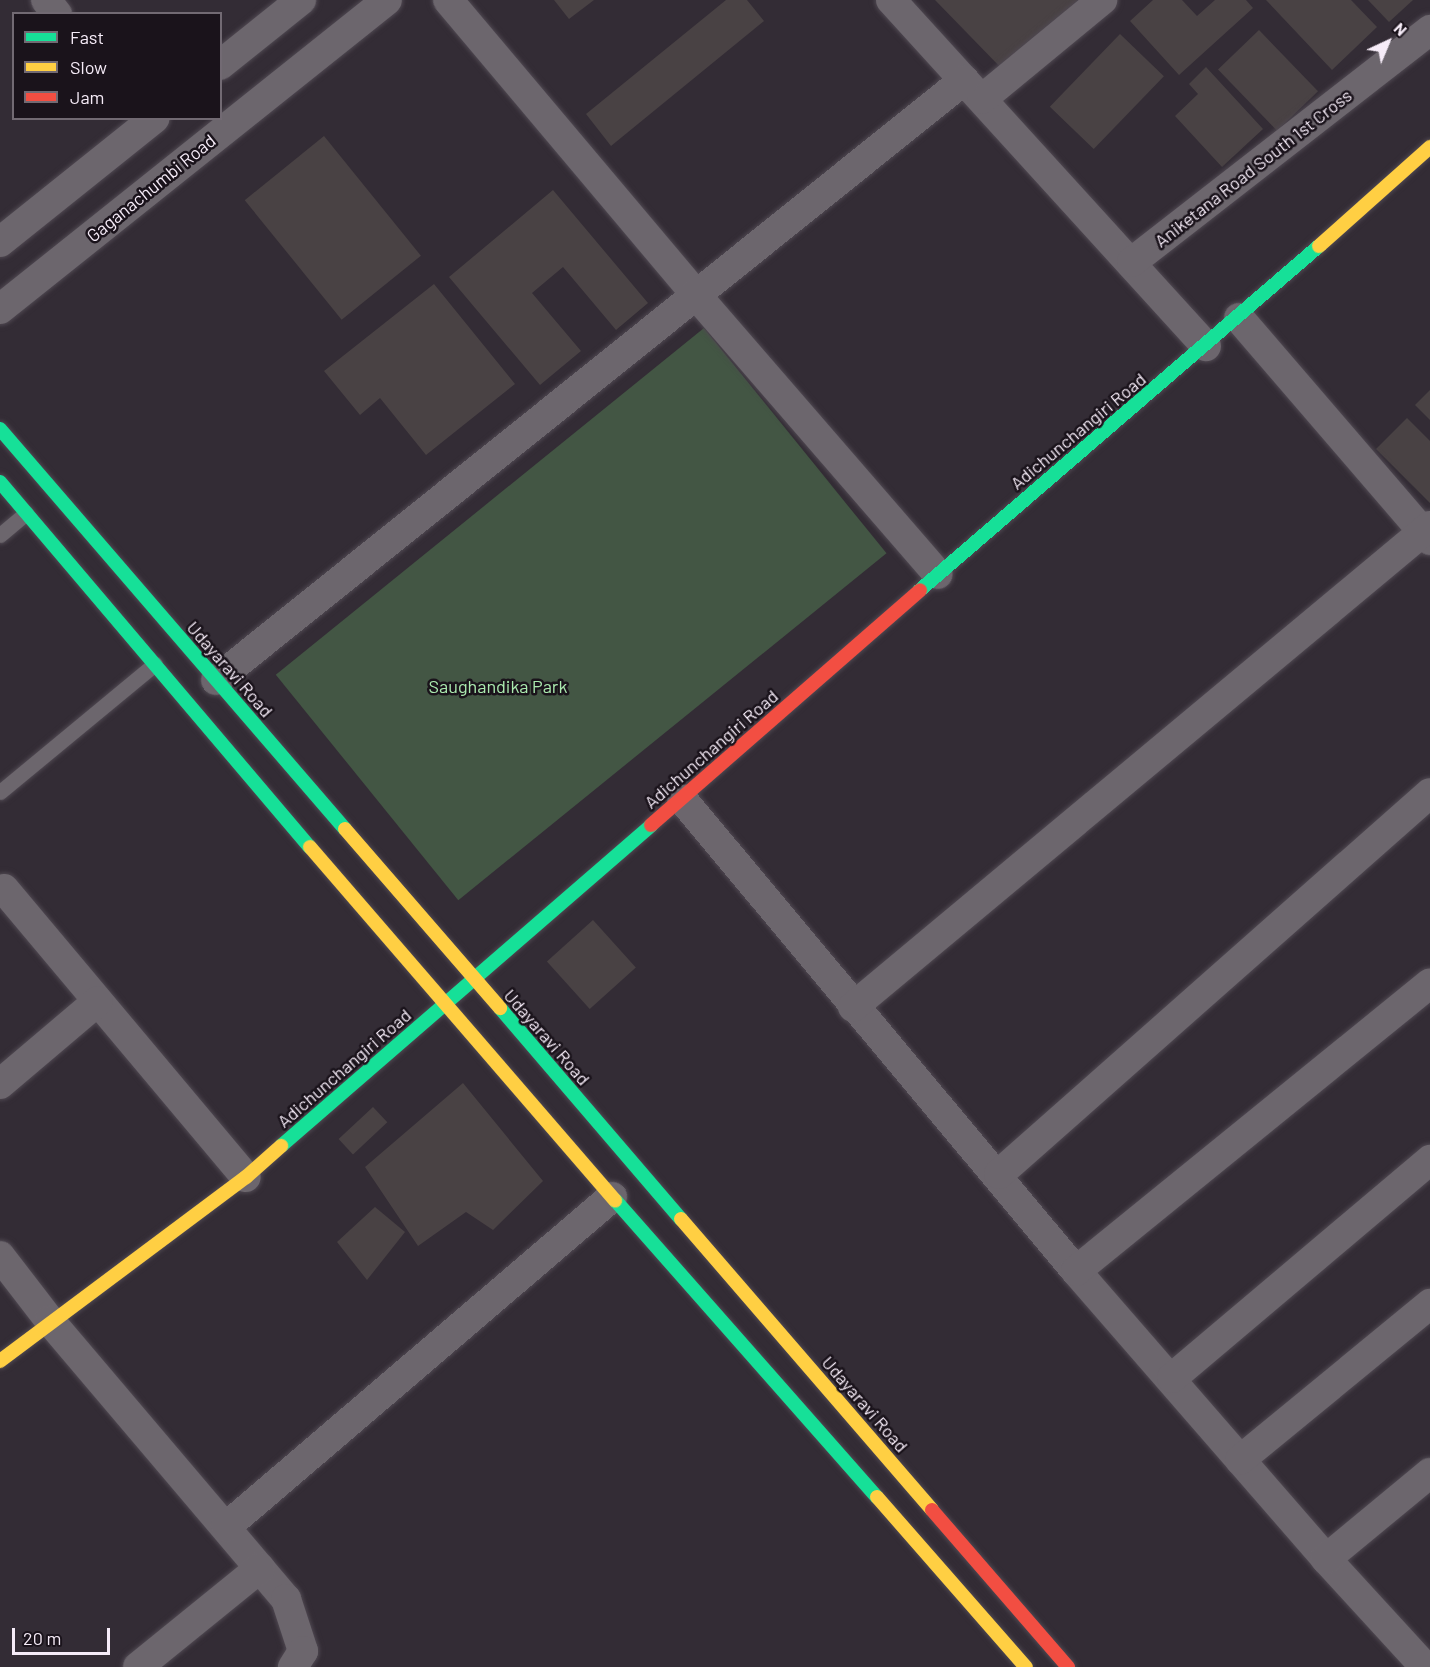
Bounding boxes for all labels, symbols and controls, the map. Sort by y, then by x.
legend [12,12,222,120]
north arrow [1358,12,1418,72]
text: N [1390,18,1411,39]
text: Fast [70,26,104,48]
text: Slow [70,56,107,78]
street label: Aniketana Road South 1st Cross [1150,84,1356,252]
text: Jam [70,86,104,108]
street label: Gaganachumbi Road [82,130,220,246]
street label: Adichunchangiri Road [1006,368,1150,494]
street label: Udayaravi Road [182,617,278,721]
park label: Saughandika Park [429,675,567,697]
street label: Adichunchangiri Road [640,685,782,813]
street label: Udayaravi Road [499,985,595,1089]
street label: Adichunchangiri Road [273,1004,415,1132]
street label: Udayaravi Road [817,1352,913,1456]
scale bar [15,1616,112,1654]
text: 20 m [23,1627,61,1649]

